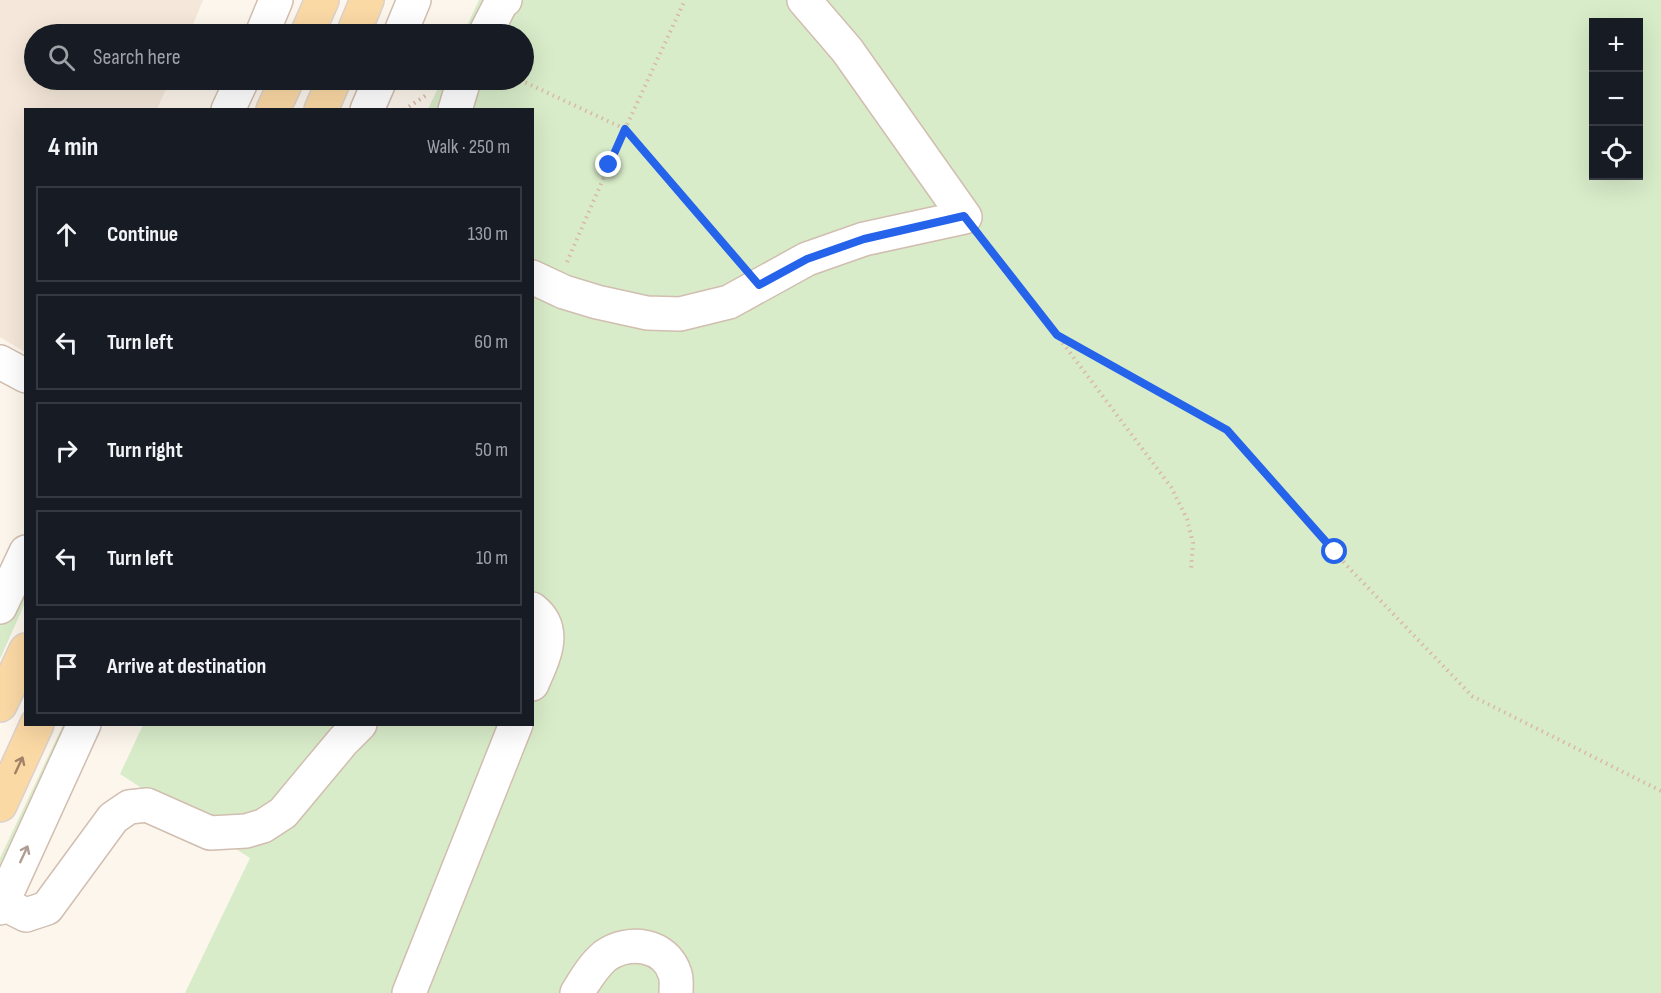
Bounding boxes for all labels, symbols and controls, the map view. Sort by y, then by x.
map controls [1589,18,1643,180]
button: + [1589,18,1643,72]
search box [24,24,534,90]
icon: search [45,41,78,74]
text: Search here [93,44,180,71]
button: − [1589,72,1643,126]
button: locate [1589,126,1643,180]
text: 4 min [48,132,98,163]
text: Walk · 250 m [427,135,510,159]
route end [595,151,621,177]
icon: ahead [50,218,83,251]
text: Continue [107,221,178,248]
text: 130 m [468,222,508,246]
icon: left [50,326,83,359]
text: Turn left [107,329,173,356]
text: 60 m [474,330,508,354]
icon: right [50,434,83,467]
text: Turn right [107,437,183,464]
text: 50 m [475,438,508,462]
route start [1321,538,1347,564]
icon: left [50,542,83,575]
text: Turn left [107,545,173,572]
text: 10 m [476,546,508,570]
icon: arrive [50,650,83,683]
text: Arrive at destination [107,653,266,680]
one-way arrow [14,756,25,774]
one-way arrow [19,846,31,864]

